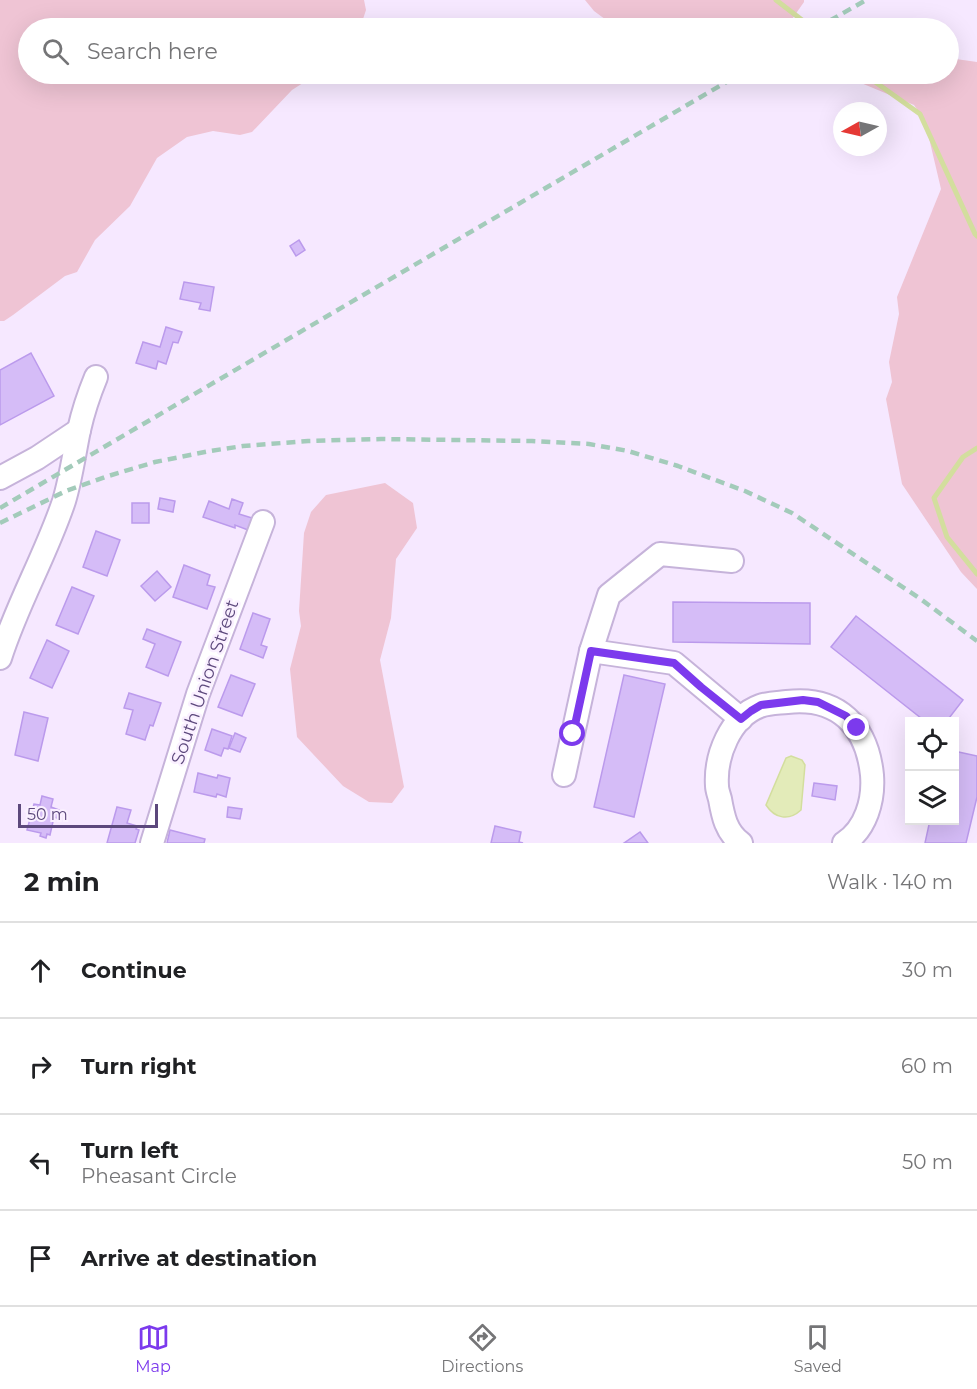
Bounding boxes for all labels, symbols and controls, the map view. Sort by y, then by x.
search box [18,18,959,84]
icon: search [39,35,72,68]
text: Search here [87,38,218,65]
north arrow [833,102,887,156]
street label: South Union Street [167,597,243,767]
route end [843,714,869,740]
map controls [905,717,959,825]
button: locate [905,717,959,771]
route start [559,720,585,746]
button: layers [905,771,959,825]
scale bar [18,801,158,828]
text: 50 m [27,805,68,824]
text: 2 min [24,866,100,898]
text: Walk · 140 m [827,870,953,894]
icon: ahead [24,954,57,987]
text: Continue [81,957,187,984]
text: 30 m [902,958,953,982]
icon: right [24,1050,57,1083]
text: Turn right [81,1053,196,1080]
text: 60 m [901,1054,953,1078]
text: Turn left [81,1137,179,1164]
icon: left [24,1146,57,1179]
text: 50 m [902,1150,953,1174]
text: Pheasant Circle [81,1164,237,1188]
icon: arrive [24,1242,57,1275]
text: Arrive at destination [81,1245,317,1272]
tab: Map [135,1321,171,1376]
tab: Directions [441,1321,523,1376]
tab: Saved [794,1321,842,1376]

